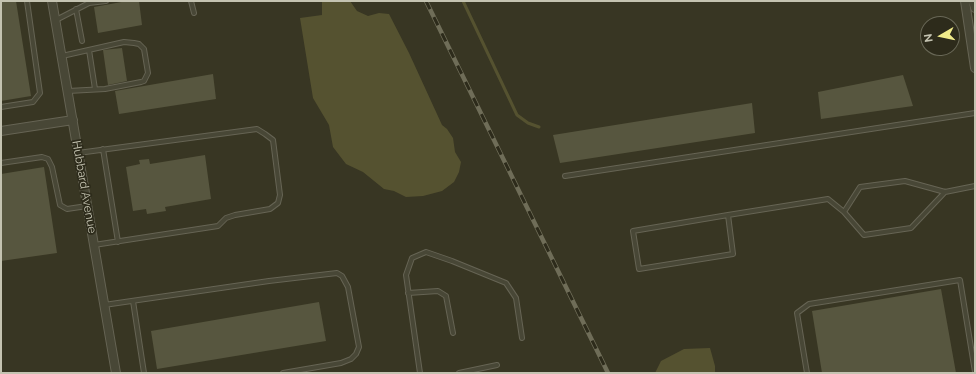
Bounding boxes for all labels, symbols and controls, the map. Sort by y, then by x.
north arrow [920,16,960,56]
text: N [922,33,936,43]
street label: Hubbard Avenue [69,139,99,235]

